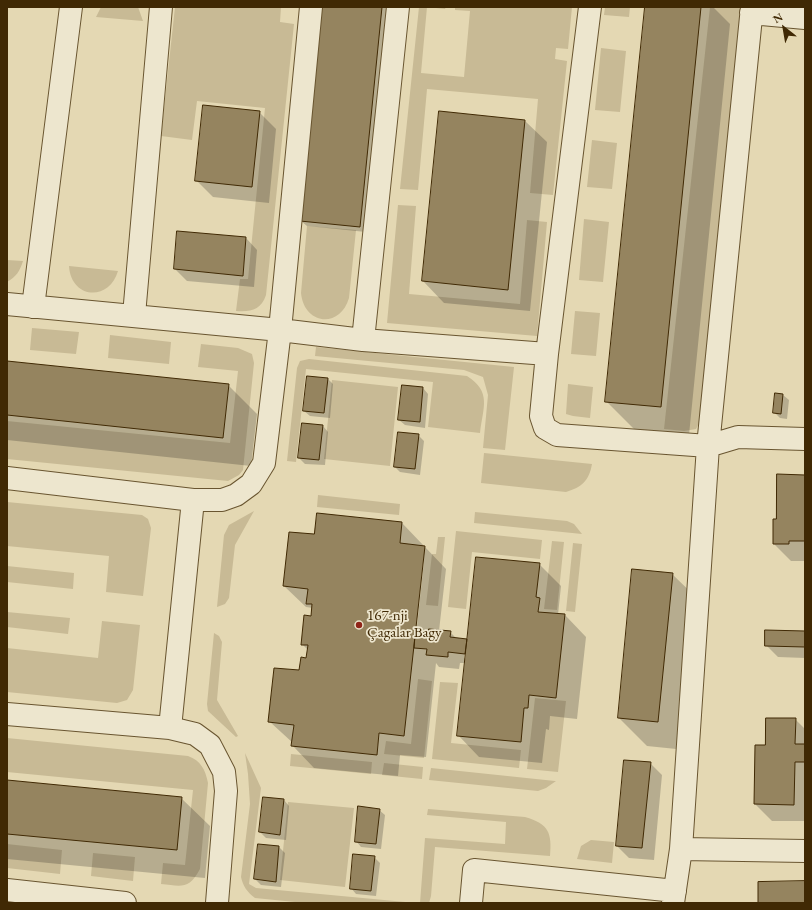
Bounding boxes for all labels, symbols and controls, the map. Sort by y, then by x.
north arrow [764,8,804,48]
text: N [770,9,785,26]
place label: 167-nji Çagalar Bagy [367,607,442,642]
marker: 167-nji Çagalar Bagy [354,620,364,630]

